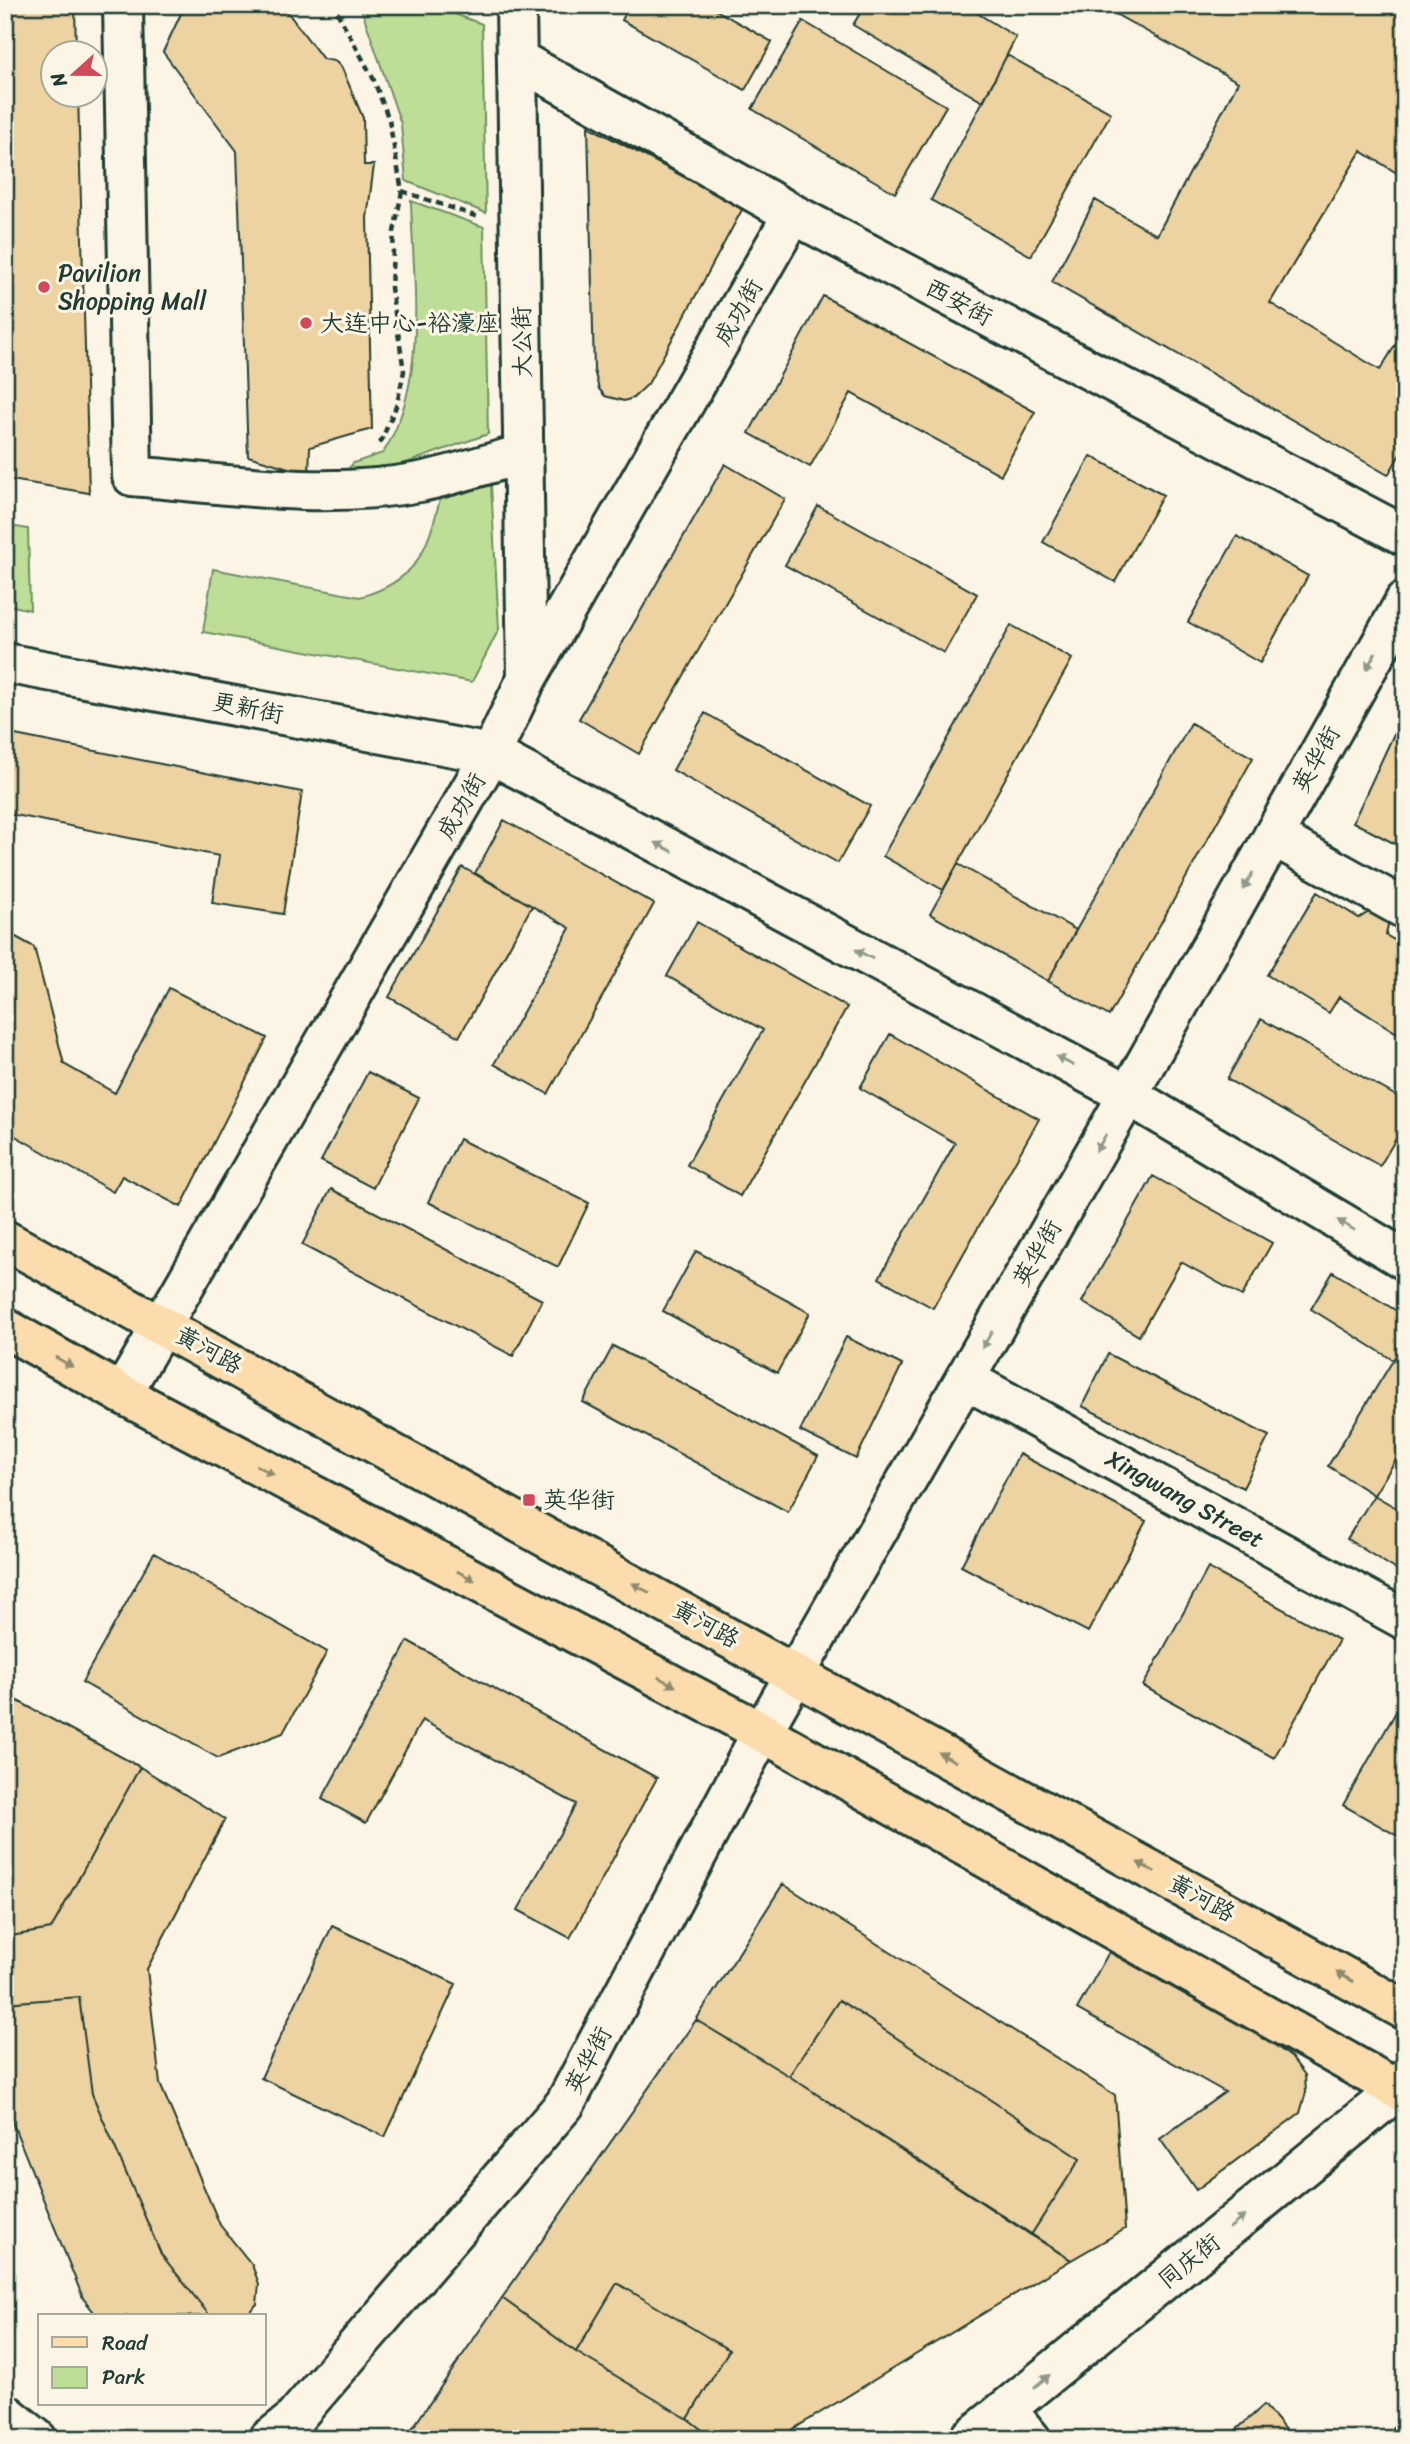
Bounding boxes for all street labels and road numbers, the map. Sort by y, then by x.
street label: 西安街 [917,267,1001,337]
street label: 成功街 [702,270,774,354]
street label: 大公街 [500,306,544,378]
street label: 更新街 [209,681,287,735]
street label: 英华街 [1280,717,1352,801]
street label: 成功街 [425,764,497,848]
street label: 英华街 [1001,1211,1073,1295]
street label: 黄河路 [167,1314,251,1386]
street label: Xingwang Street [1097,1438,1272,1560]
street label: 黄河路 [664,1588,748,1660]
street label: 黄河路 [1160,1862,1244,1934]
street label: 英华街 [553,2018,623,2102]
street label: 同庆街 [1148,2222,1230,2300]

